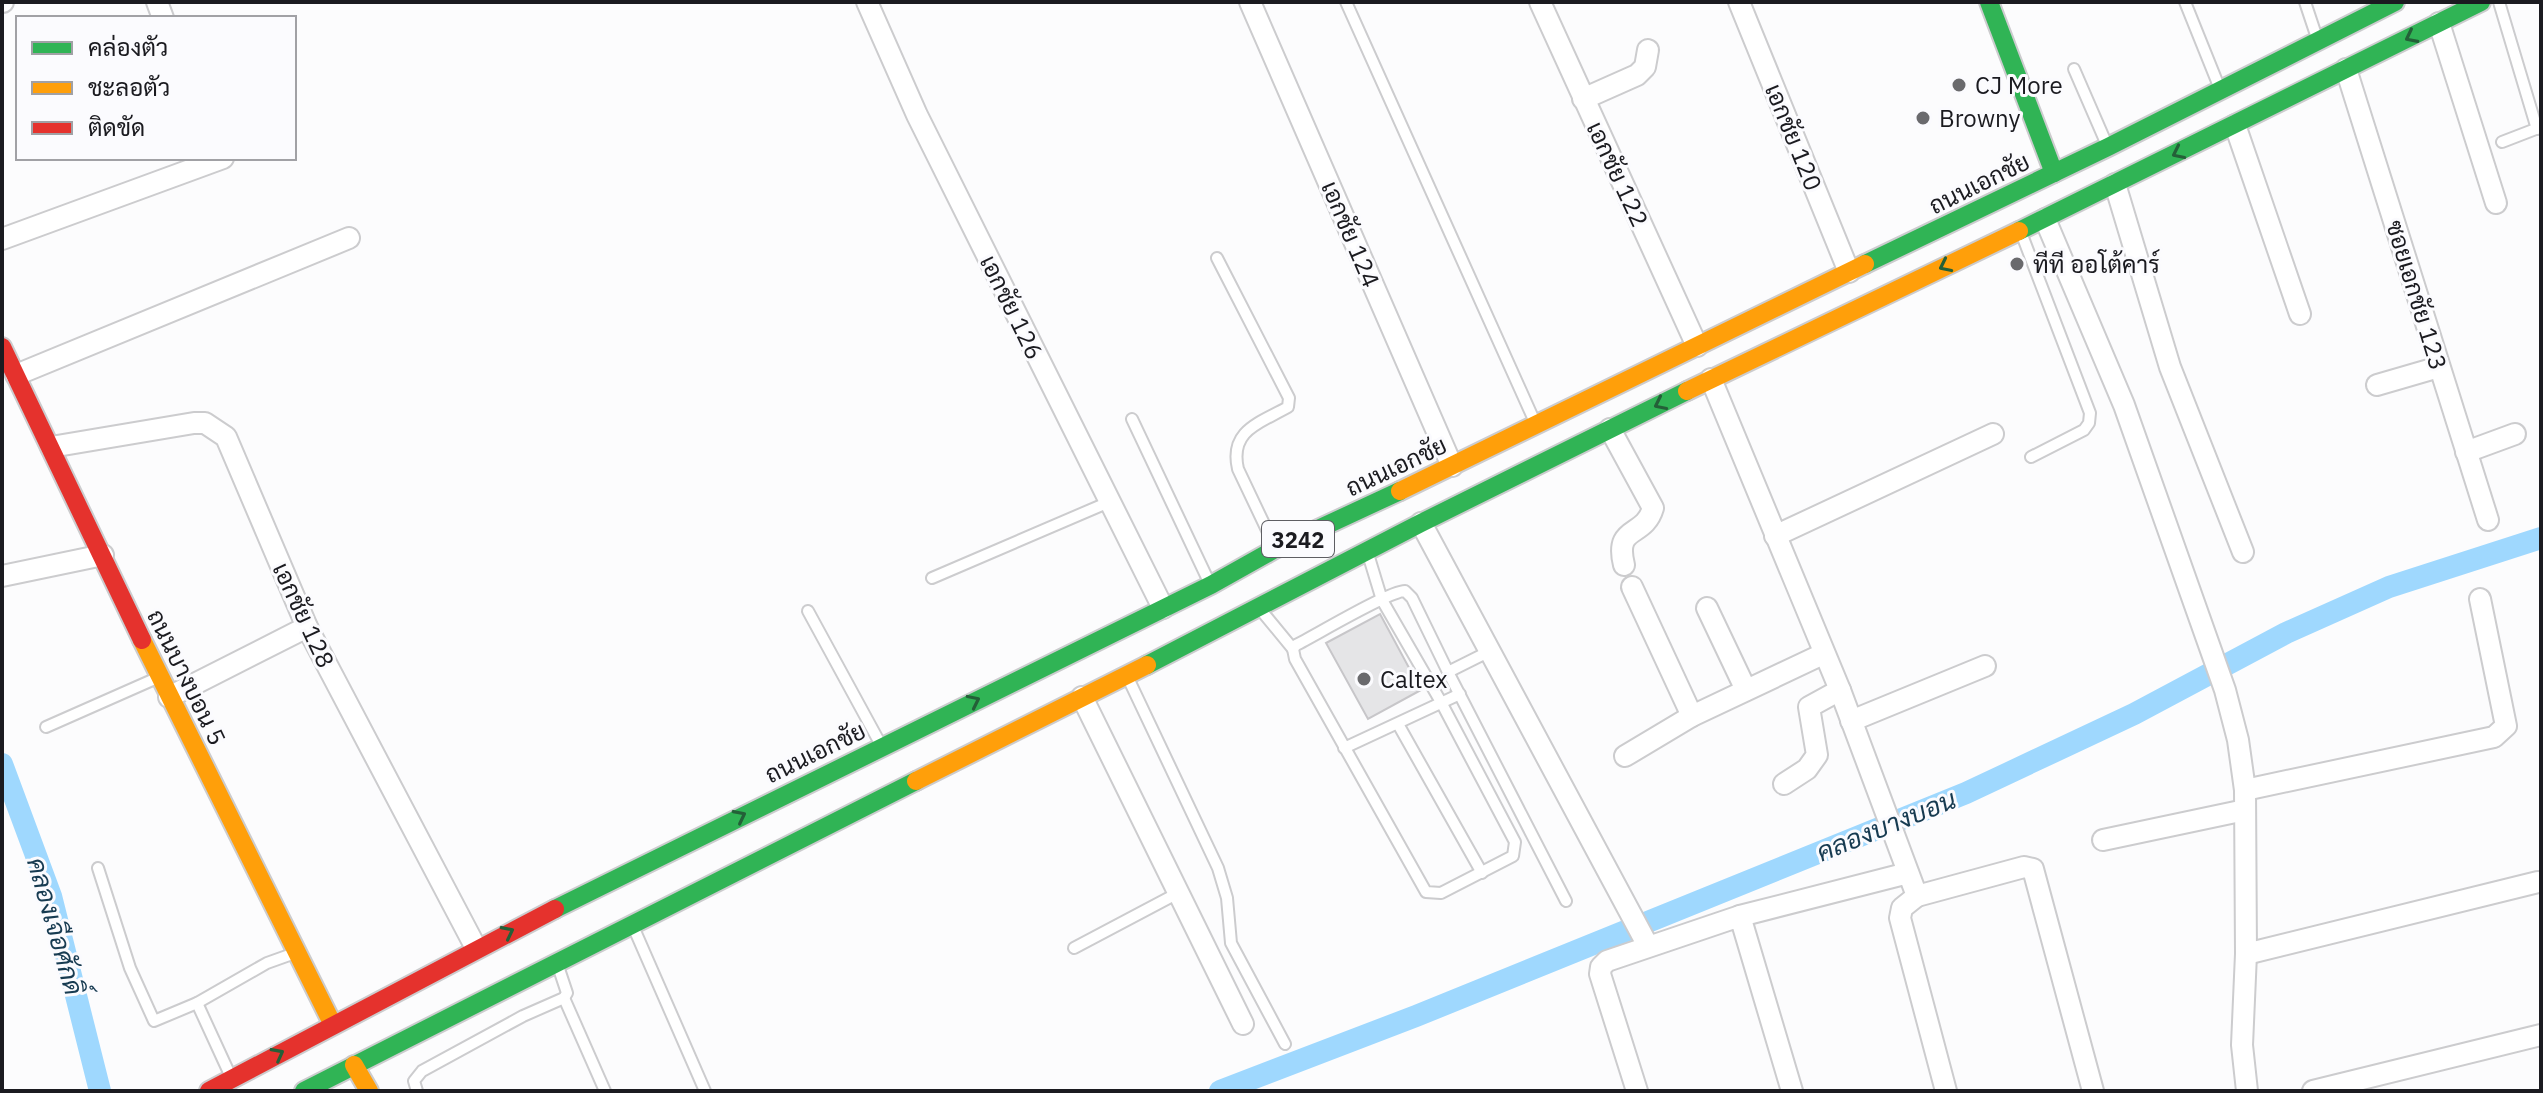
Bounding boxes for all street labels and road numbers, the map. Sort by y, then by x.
street label: เอกชัย 120 [1758,79,1830,195]
street label: เอกชัย 122 [1580,116,1656,232]
street label: ถนนเอกชัย [1923,145,2035,221]
street label: เอกชัย 124 [1314,176,1388,292]
street label: ซอยเอกชัย 123 [2379,216,2455,374]
street label: เอกชัย 126 [973,249,1051,365]
street label: ถนนเอกชัย [1340,429,1452,503]
road number: 3242 [1262,521,1334,557]
street label: เอกชัย 128 [266,557,342,673]
street label: ถนนบางบอน 5 [140,604,234,750]
street label: ถนนเอกชัย [759,714,871,790]

